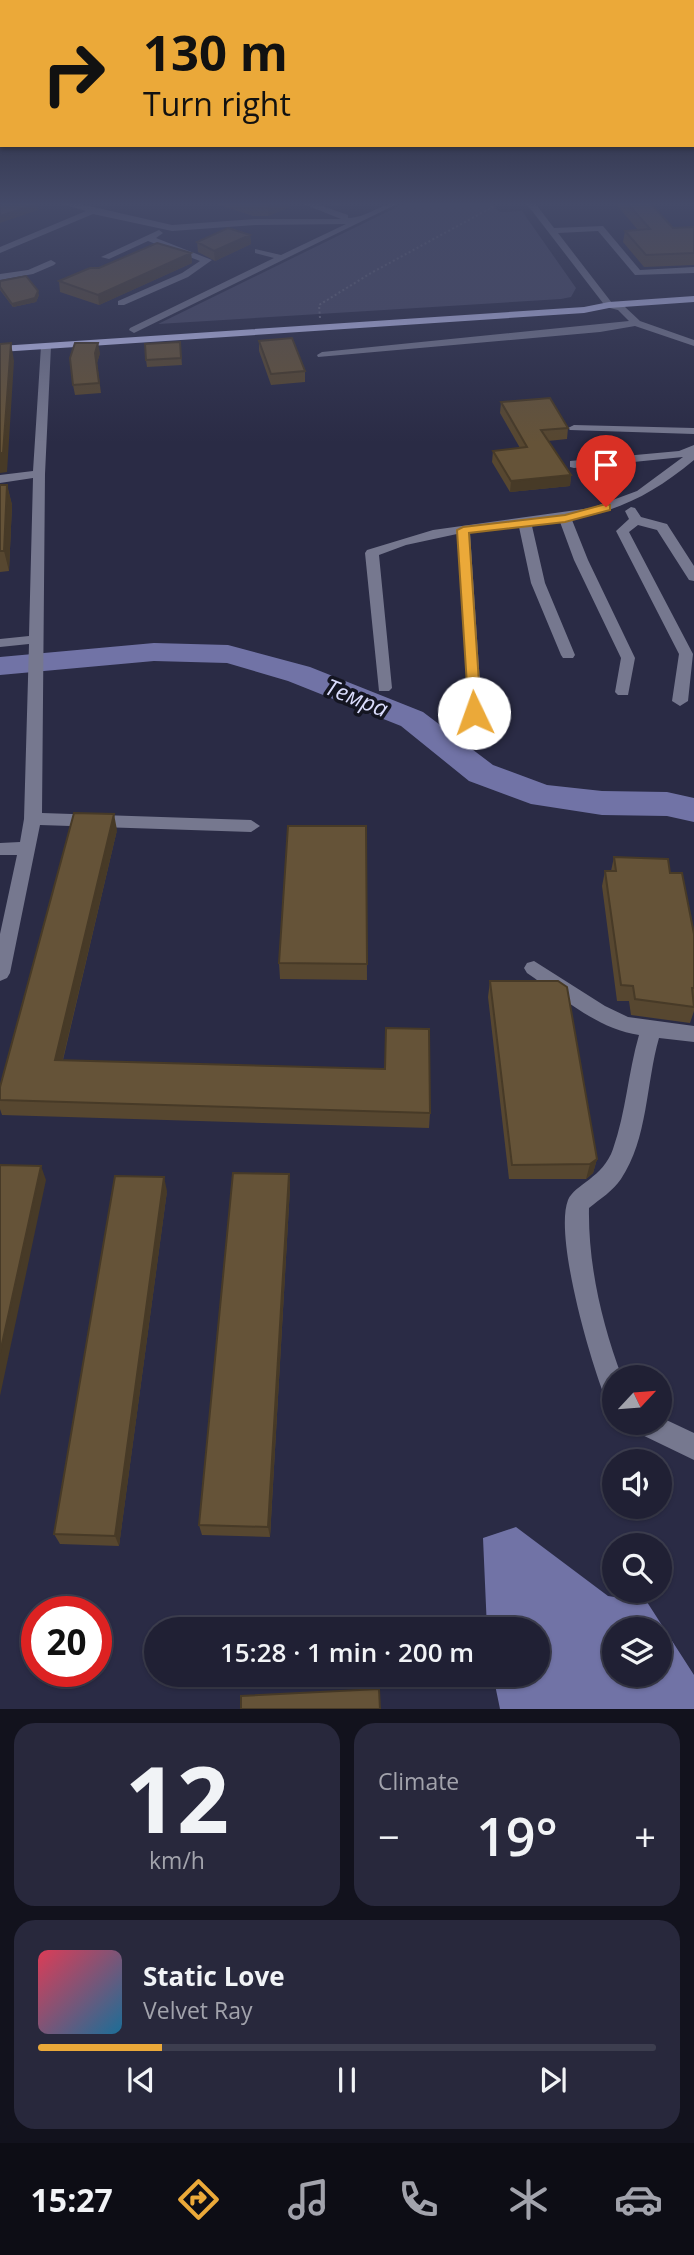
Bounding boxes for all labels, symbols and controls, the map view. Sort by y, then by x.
text: 130 m [143,19,288,85]
icon: right [28,28,119,119]
text: Turn right [143,82,291,125]
pin [576,435,636,507]
icon: arrive [587,446,625,484]
water label: Темра [321,670,393,724]
position arrow [437,676,511,750]
north arrow [602,1365,672,1435]
map controls [602,1365,672,1687]
button: sound [602,1449,672,1519]
button: search [602,1533,672,1603]
speed limit sign: 20 [21,1596,112,1687]
button: layers [602,1617,672,1687]
text: 15:28 · 1 min · 200 m [220,1634,474,1670]
text: 12 [125,1736,229,1860]
text: Climate [378,1765,459,1797]
text: 19° [476,1800,558,1871]
text: − [378,1810,400,1862]
text: + [634,1810,656,1862]
text: km/h [149,1844,205,1876]
text: Static Love [143,1958,285,1994]
text: Velvet Ray [143,1994,253,2026]
icon: previous [122,2061,160,2099]
icon: pause [328,2061,366,2099]
icon: next [534,2061,572,2099]
icon: directions [174,2175,223,2224]
icon: music [284,2175,333,2224]
icon: phone [394,2175,443,2224]
icon: climate [504,2175,553,2224]
icon: car [614,2175,663,2224]
text: 15:27 [31,2178,113,2221]

